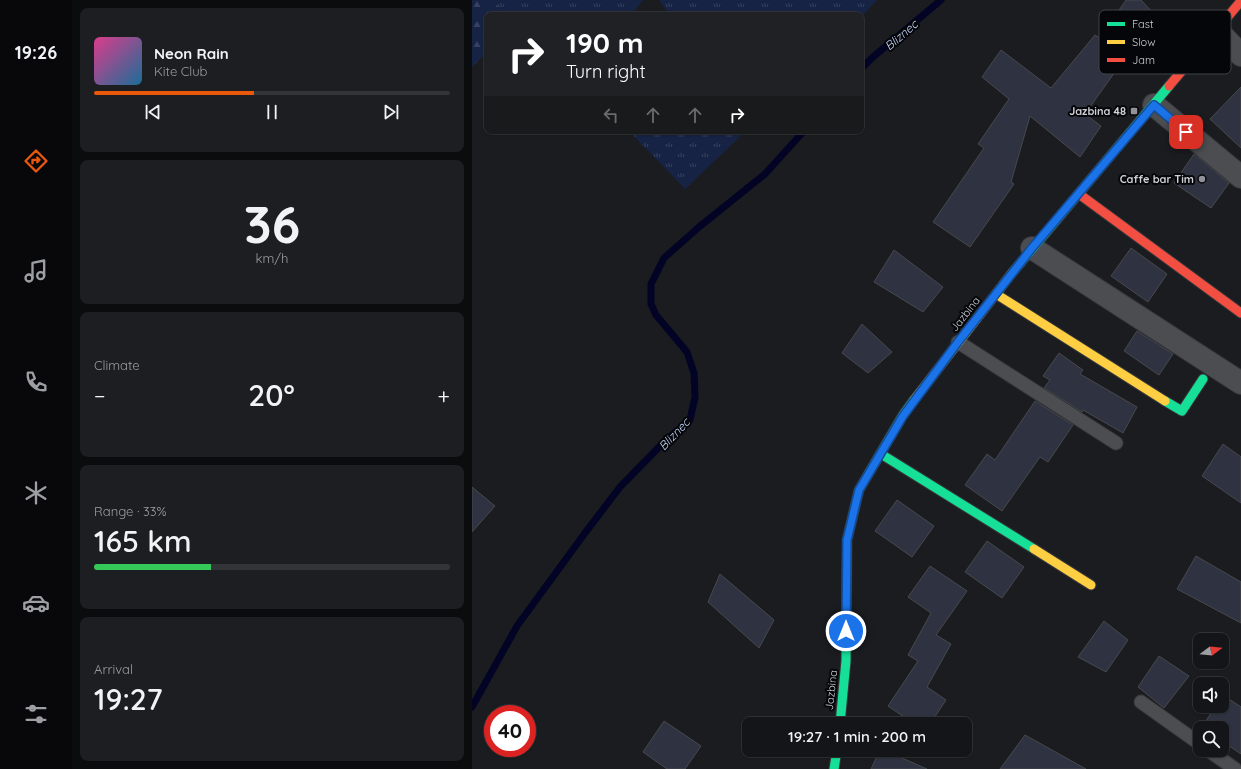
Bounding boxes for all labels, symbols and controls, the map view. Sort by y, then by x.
legend [1099,10,1231,74]
water label: Bliznec [881,15,922,53]
text: Fast [1132,17,1154,31]
text: 190 m [566,25,644,60]
icon: right [500,28,552,80]
text: Slow [1132,35,1156,49]
text: 19:26 [15,41,57,64]
text: Neon Rain [154,44,229,63]
text: Jam [1132,53,1155,67]
text: Turn right [566,60,646,83]
text: Kite Club [154,63,207,79]
icon: previous [142,101,164,123]
icon: pause [261,101,283,123]
icon: next [380,101,402,123]
icon: left [600,104,622,126]
icon: ahead [642,104,664,126]
icon: ahead [684,104,706,126]
icon: right [726,104,748,126]
place label: Jazbina 48 [1069,104,1126,118]
marker: Jazbina 48 [1129,106,1139,116]
pin [1169,115,1203,149]
icon: arrive [1175,121,1197,143]
icon: directions [22,147,50,175]
place label: Caffe bar Tim [1120,172,1194,186]
marker: Caffe bar Tim [1197,174,1207,184]
text: 36 [244,191,300,256]
text: km/h [256,250,288,266]
icon: music [22,257,50,285]
street label: Jazbina [947,294,983,334]
text: Climate [94,357,140,373]
icon: phone [22,368,50,396]
text: 20° [248,376,295,414]
text: − [94,382,105,410]
text: + [438,382,450,410]
water label: Bliznec [655,413,694,453]
icon: climate [22,479,50,507]
text: Range · 33% [94,503,167,519]
text: 165 km [94,522,192,560]
icon: car [22,589,50,617]
position arrow [825,610,867,652]
north arrow [1193,633,1229,669]
map controls [1193,633,1229,757]
text: Arrival [94,661,133,677]
street label: Jazbina [822,669,840,711]
button: sound [1193,677,1229,713]
text: 19:27 [94,680,163,718]
icon: filters [22,700,50,728]
speed limit sign: 40 [484,705,536,757]
button: search [1193,721,1229,757]
text: 19:27 · 1 min · 200 m [788,727,926,746]

